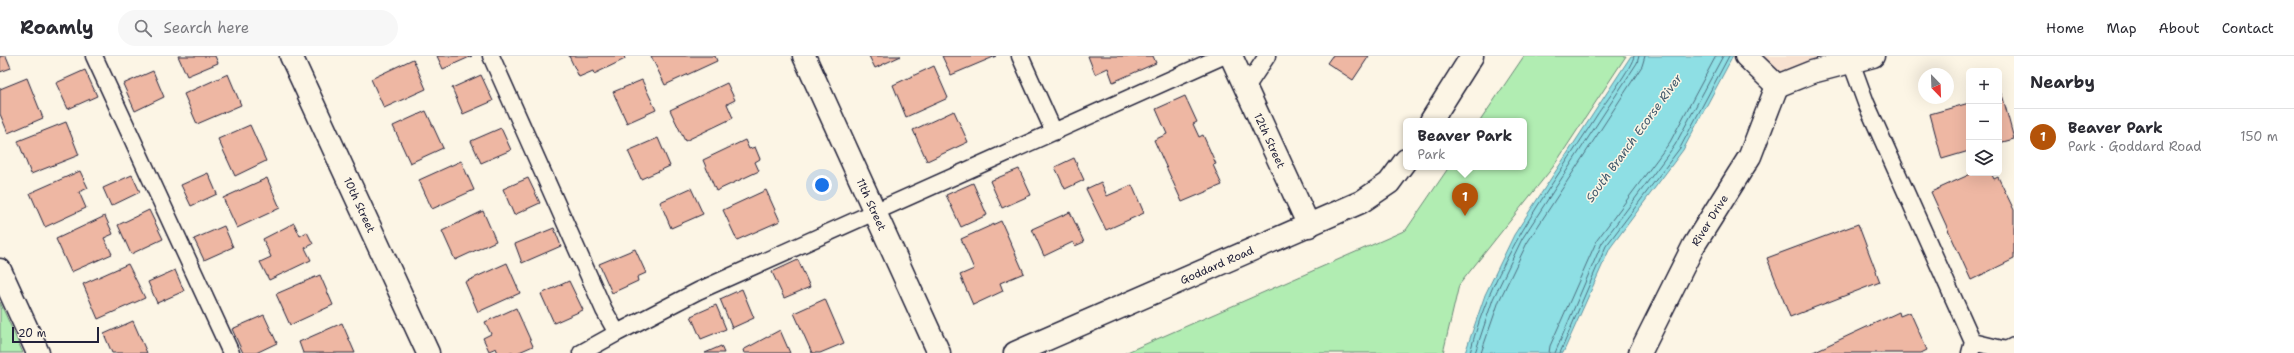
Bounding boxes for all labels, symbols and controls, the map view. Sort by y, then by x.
search box [118,10,398,46]
text: Roamly [20,15,94,40]
icon: search [132,17,154,39]
text: Search here [164,18,249,38]
text: Home [2046,19,2085,37]
text: Map [2107,19,2137,37]
text: About [2159,19,2200,37]
text: Contact [2222,19,2274,37]
north arrow [1918,68,1954,104]
map controls [1966,68,2002,176]
button: + [1966,68,2002,104]
water label: South Branch Ecorse River [1582,70,1686,205]
text: Nearby [2030,71,2095,93]
button: − [1966,104,2002,140]
street label: 12th Street [1251,111,1289,171]
popup [1403,118,1527,170]
text: Beaver Park [2068,118,2163,138]
text: Beaver Park [1418,126,1512,146]
text: 1 [2040,128,2046,145]
text: 150 m [2240,128,2278,145]
text: Park · Goddard Road [2068,138,2201,155]
button: layers [1966,140,2002,176]
text: Park [1418,146,1446,163]
street label: 10th Street [340,175,379,235]
your location [812,175,832,195]
street label: 11th Street [853,176,890,233]
pin: 1 [1452,183,1478,216]
street label: River Drive [1688,192,1731,249]
street label: Goddard Road [1178,242,1256,288]
scale bar [12,325,99,344]
text: 20 m [18,326,46,341]

